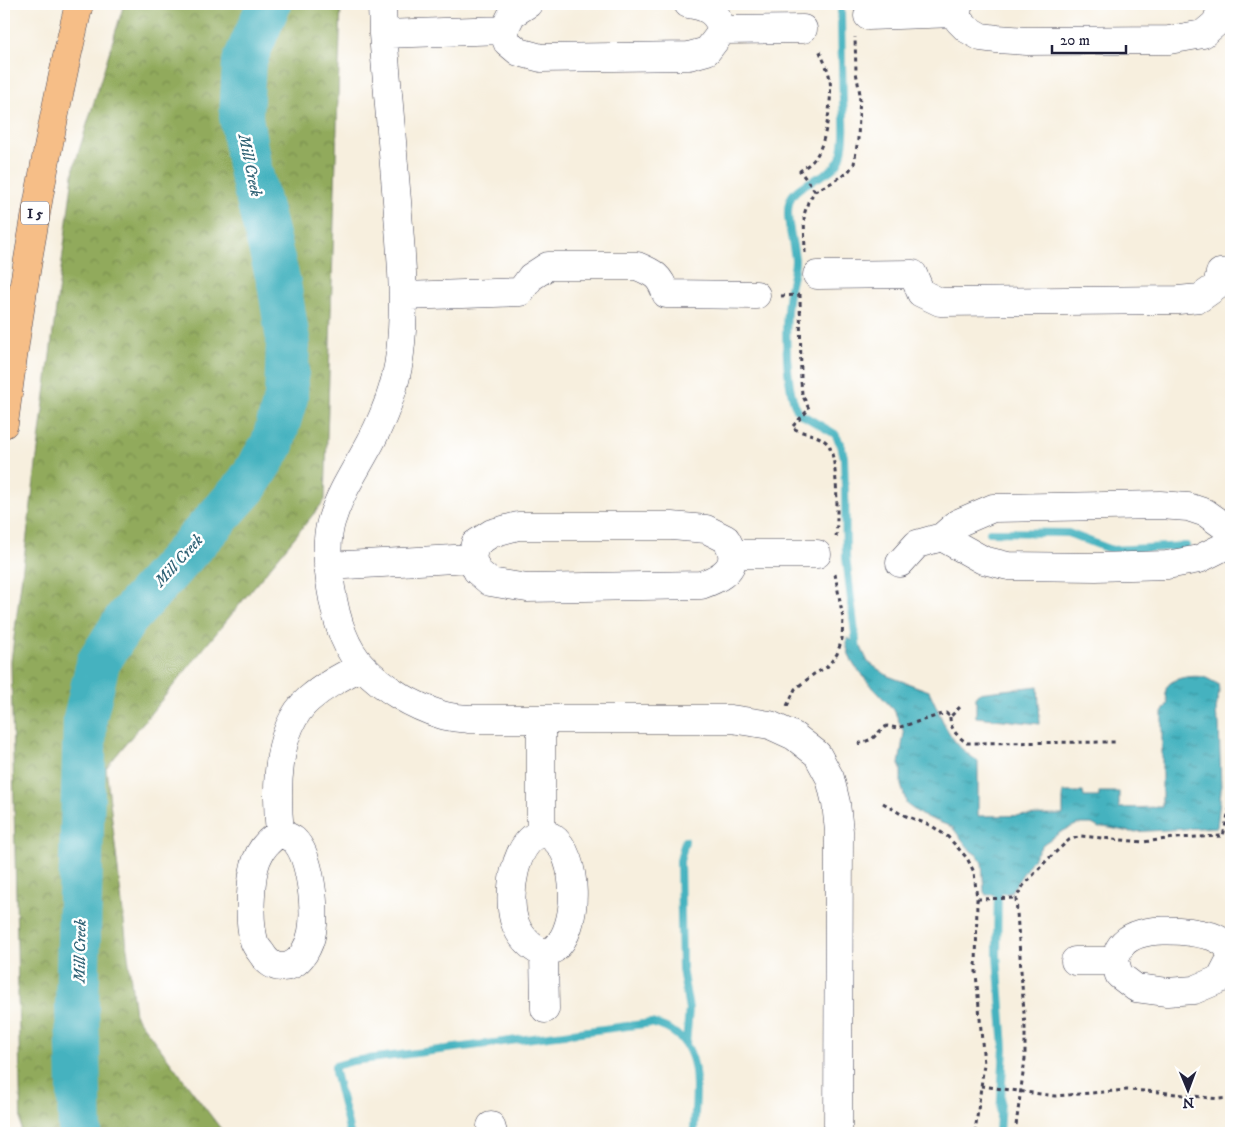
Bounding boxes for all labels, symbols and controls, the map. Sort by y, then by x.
scale bar [1052,22,1126,54]
text: 20 m [1060,31,1090,50]
water label: Mill Creek [233,131,266,199]
road number: I 5 [21,202,49,224]
water label: Mill Creek [149,530,208,592]
water label: Mill Creek [69,919,91,984]
north arrow [1162,1064,1212,1114]
text: N [1182,1093,1194,1111]

